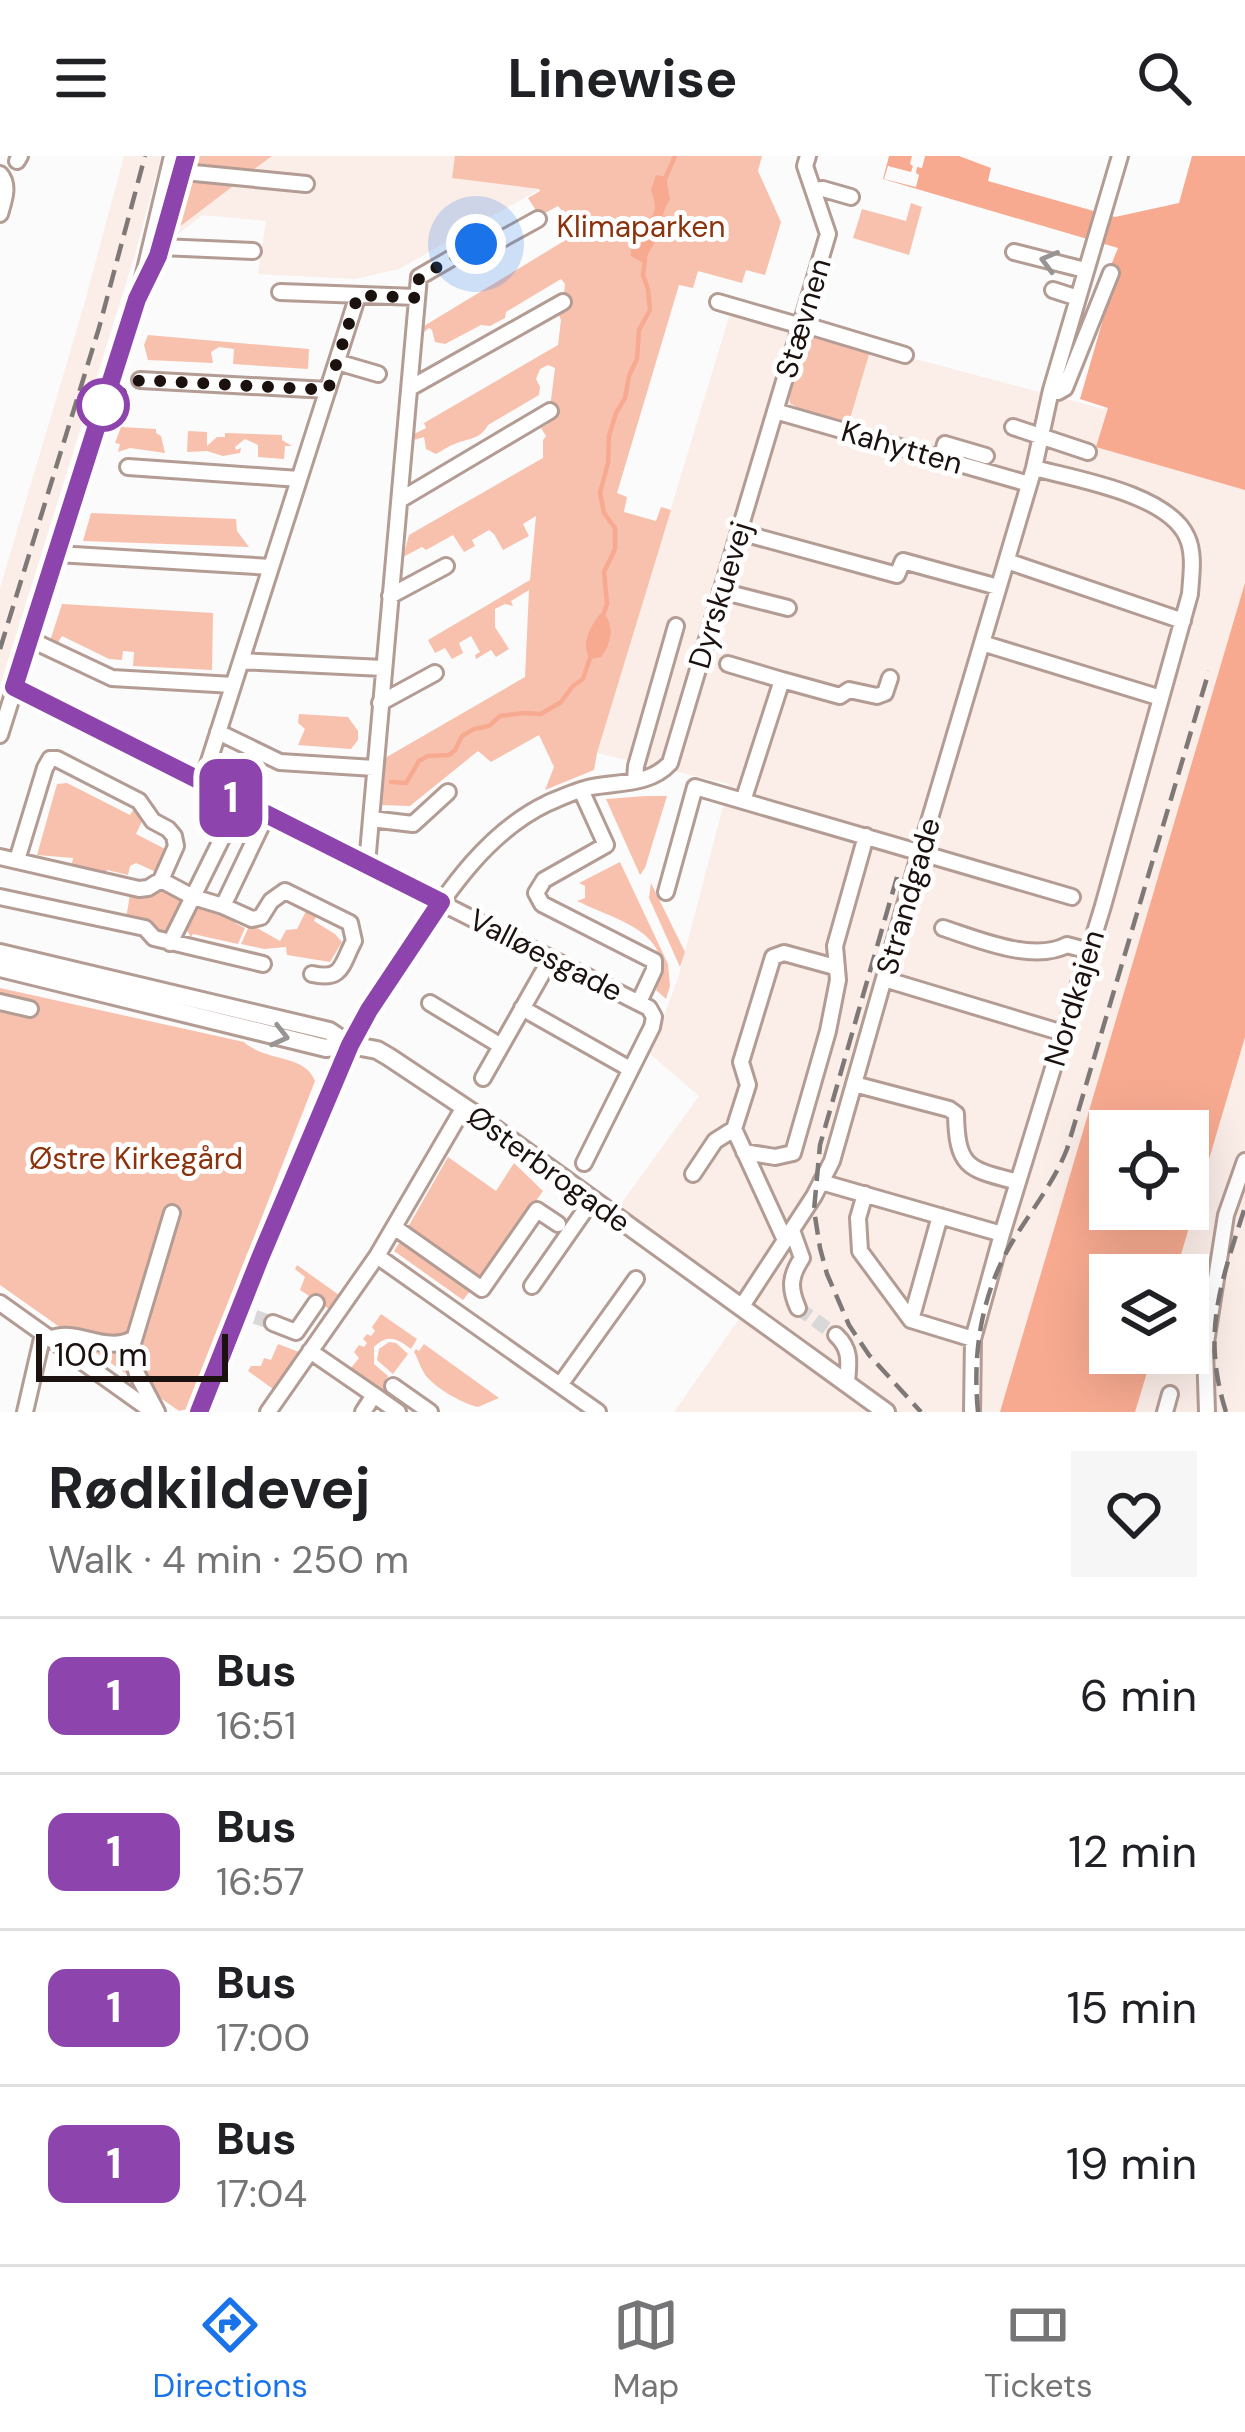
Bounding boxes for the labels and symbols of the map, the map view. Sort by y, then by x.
park label: Klimaparken [557,207,725,246]
your location [446,214,506,274]
one-way arrow [1040,250,1060,275]
street label: Stævnen [766,253,840,383]
unlabelled marker [78,380,128,430]
street label: Kahytten [837,411,967,483]
street label: Dyrskuevej [679,517,761,673]
line badge: 1 [192,759,270,837]
street label: Strandgade [867,813,949,979]
street label: Valløesgade [463,900,629,1010]
street label: Nordkajen [1035,925,1113,1071]
one-way arrow [269,1022,289,1047]
street label: Østerbrogade [460,1097,638,1241]
park label: Østre Kirkegård [29,1139,243,1178]
scale bar [36,1328,228,1381]

